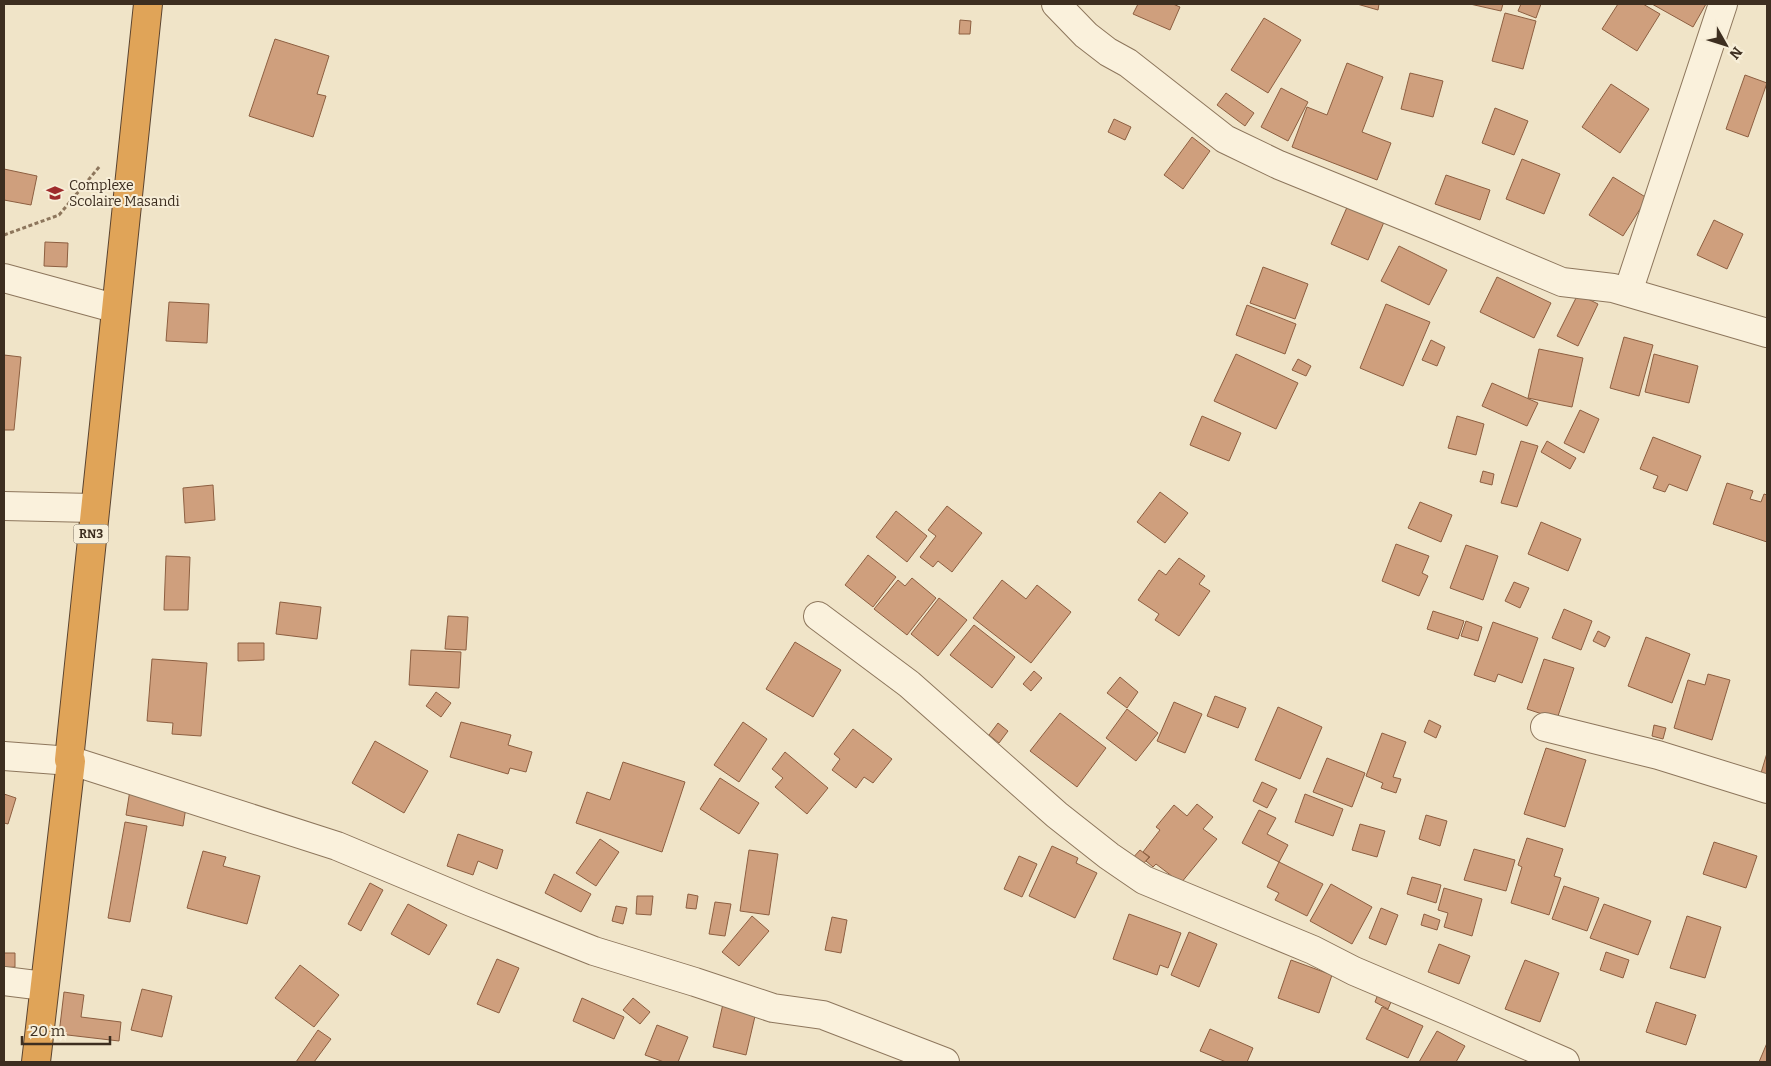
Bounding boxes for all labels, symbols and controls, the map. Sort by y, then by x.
north arrow [1701,20,1751,70]
text: N [1726,43,1746,63]
place label: Complexe Scolaire Masandi [69,177,180,210]
school or university icon: Complexe Scolaire Masandi [45,183,65,203]
road number: RN3 [74,524,108,544]
scale bar [22,1014,110,1046]
text: 20 m [30,1022,66,1040]

